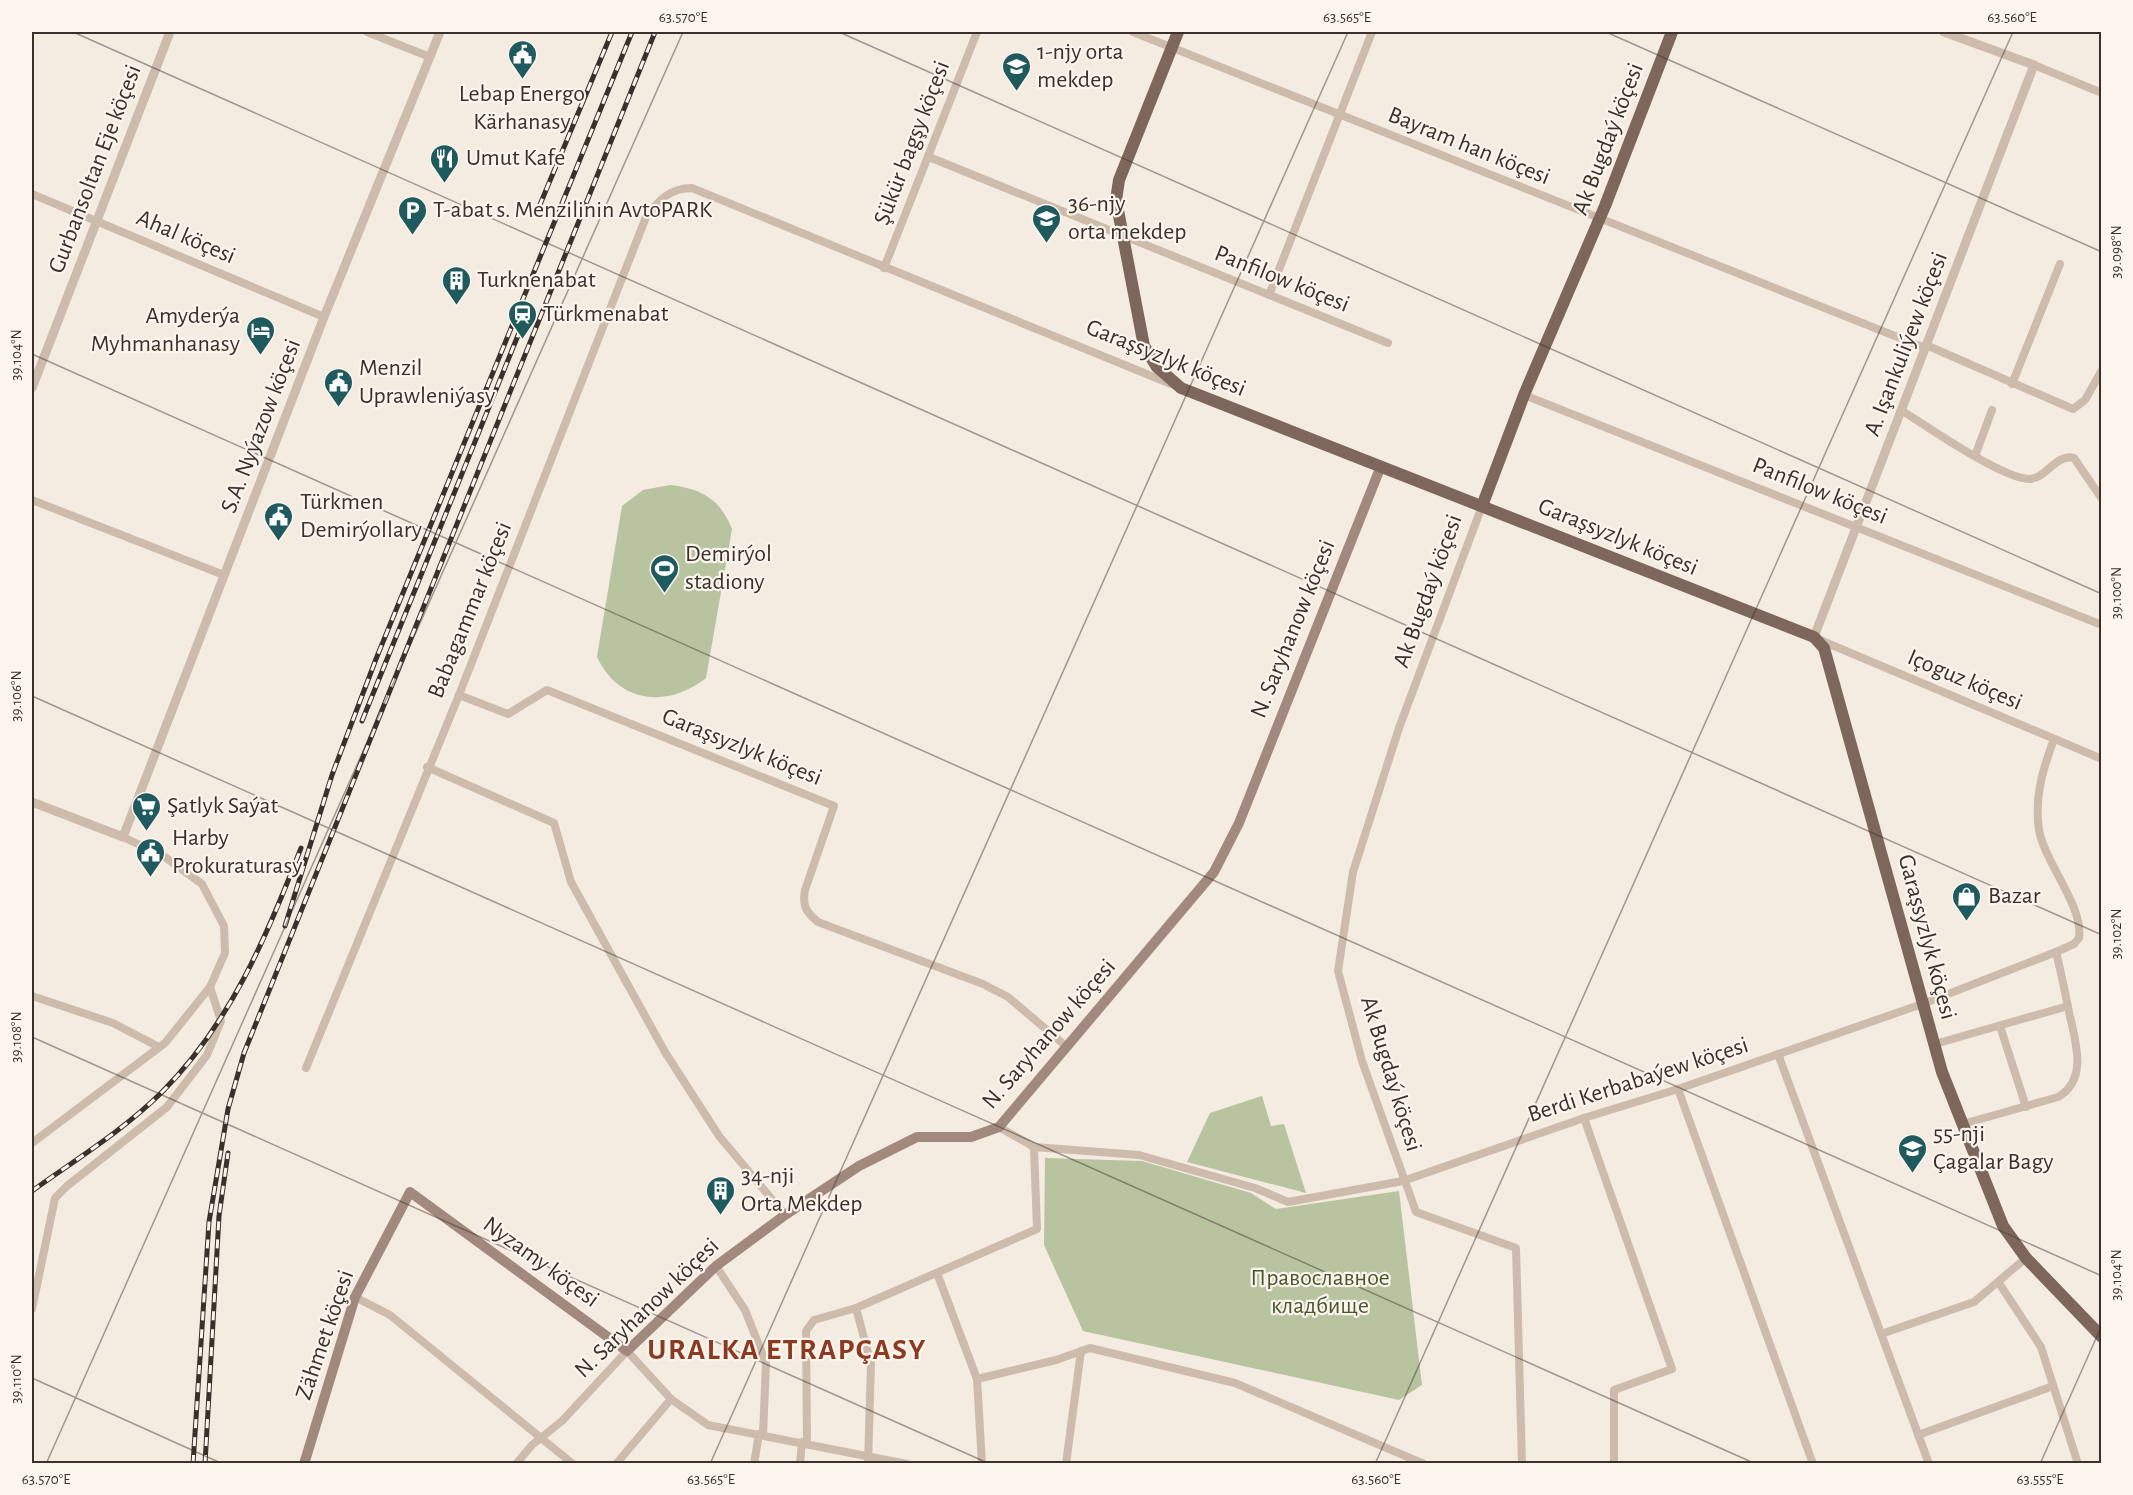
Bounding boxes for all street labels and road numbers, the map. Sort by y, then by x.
street label: Şükür bagşy köçesi [870,58,954,228]
street label: Ak Bugdaý köçesi [1568,60,1648,218]
street label: Gurbansoltan Eje köçesi [44,62,146,276]
street label: Bayram han köçesi [1385,103,1553,189]
street label: Ahal köçesi [133,206,239,268]
street label: Panfilow köçesi [1211,241,1353,317]
street label: A. Işankuliýew köçesi [1860,249,1952,439]
street label: Garaşsyzlyk köçesi [1083,315,1249,401]
street label: S.A. Nyýazow köçesi [217,336,305,516]
street label: Panfilow köçesi [1749,453,1891,529]
street label: Garaşsyzlyk köçesi [1535,494,1701,580]
street label: Ak Bugdaý köçesi [1389,511,1467,671]
street label: Babagammar köçesi [424,518,516,702]
street label: N. Saryhanow köçesi [1246,537,1340,721]
street label: Içoguz köçesi [1904,645,2026,715]
street label: Garaşsyzlyk köçesi [659,704,825,790]
street label: Garaşsyzlyk köçesi [1893,852,1961,1022]
street label: N. Saryhanow köçesi [978,955,1120,1113]
street label: Ak Bugdaý köçesi [1356,994,1426,1154]
street label: Berdi Kerbabaýew köçesi [1525,1033,1751,1127]
street label: Nyzamy köçesi [479,1212,603,1312]
street label: N. Saryhanow köçesi [570,1233,724,1383]
street label: Zähmet köçesi [292,1267,358,1403]

